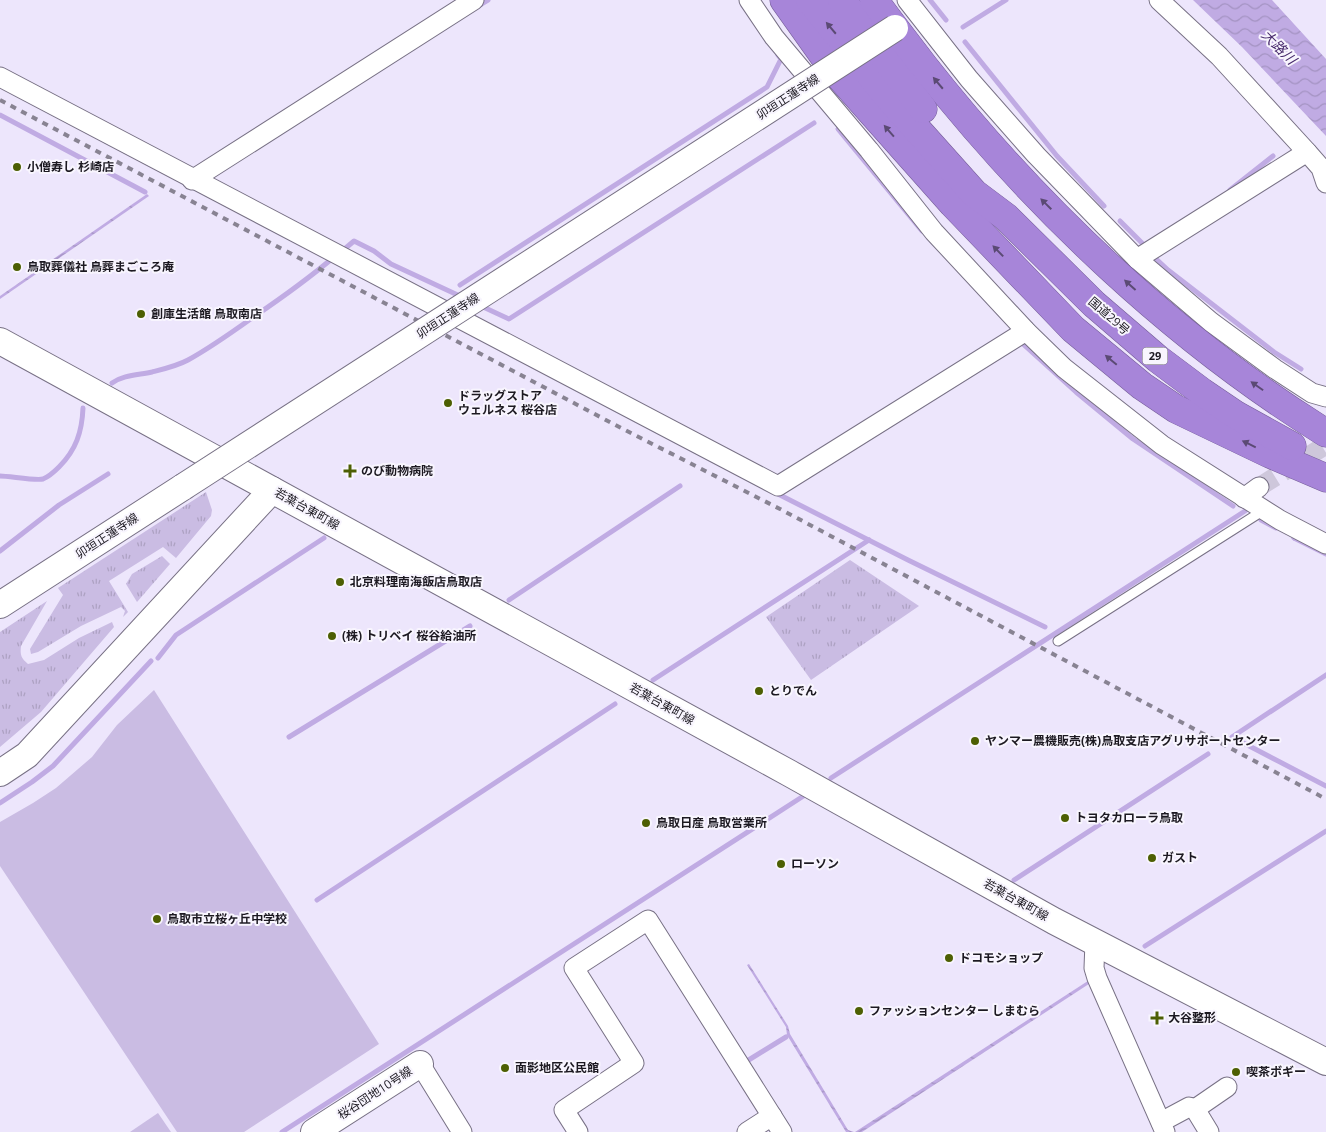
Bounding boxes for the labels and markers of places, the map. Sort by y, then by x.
place label: 小僧寿し 杉崎店 [27,158,114,175]
marker: 小僧寿し 杉崎店 [11,161,23,173]
place label: 鳥取葬儀社 鳥葬まごころ庵 [27,258,174,275]
marker: 鳥取葬儀社 鳥葬まごころ庵 [11,261,23,273]
place label: 創庫生活館 鳥取南店 [151,305,262,322]
marker: 創庫生活館 鳥取南店 [135,308,147,320]
place label: ドラッグストア ウェルネス 桜谷店 [458,387,557,418]
marker: ドラッグストア ウェルネス 桜谷店 [442,397,454,409]
place label: のび動物病院 [361,462,433,479]
marker: のび動物病院 [343,464,357,478]
place label: 北京料理南海飯店鳥取店 [350,573,482,590]
marker: 北京料理南海飯店鳥取店 [334,576,346,588]
place label: (株) トリベイ 桜谷給油所 [342,627,476,644]
marker: (株) トリベイ 桜谷給油所 [326,630,338,642]
place label: とりでん [769,682,817,699]
marker: とりでん [753,685,765,697]
place label: ヤンマー農機販売(株)鳥取支店アグリサポートセンター [985,732,1281,749]
marker: ヤンマー農機販売(株)鳥取支店アグリサポートセンター [969,735,981,747]
place label: トヨタカローラ鳥取 [1075,809,1183,826]
marker: トヨタカローラ鳥取 [1059,812,1071,824]
place label: 鳥取日産 鳥取営業所 [656,814,767,831]
marker: 鳥取日産 鳥取営業所 [640,817,652,829]
place label: ガスト [1162,849,1198,866]
marker: ガスト [1146,852,1158,864]
place label: ローソン [791,855,839,872]
marker: ローソン [775,858,787,870]
place label: 鳥取市立桜ヶ丘中学校 [167,910,287,927]
marker: 鳥取市立桜ヶ丘中学校 [151,913,163,925]
place label: ドコモショップ [959,949,1043,966]
marker: ドコモショップ [943,952,955,964]
place label: ファッションセンター しまむら [869,1002,1040,1019]
marker: ファッションセンター しまむら [853,1005,865,1017]
place label: 大谷整形 [1168,1009,1216,1026]
marker: 大谷整形 [1150,1011,1164,1025]
place label: 面影地区公民館 [515,1059,599,1076]
marker: 面影地区公民館 [499,1062,511,1074]
place label: 喫茶ボギー [1246,1063,1306,1080]
marker: 喫茶ボギー [1230,1066,1242,1078]

